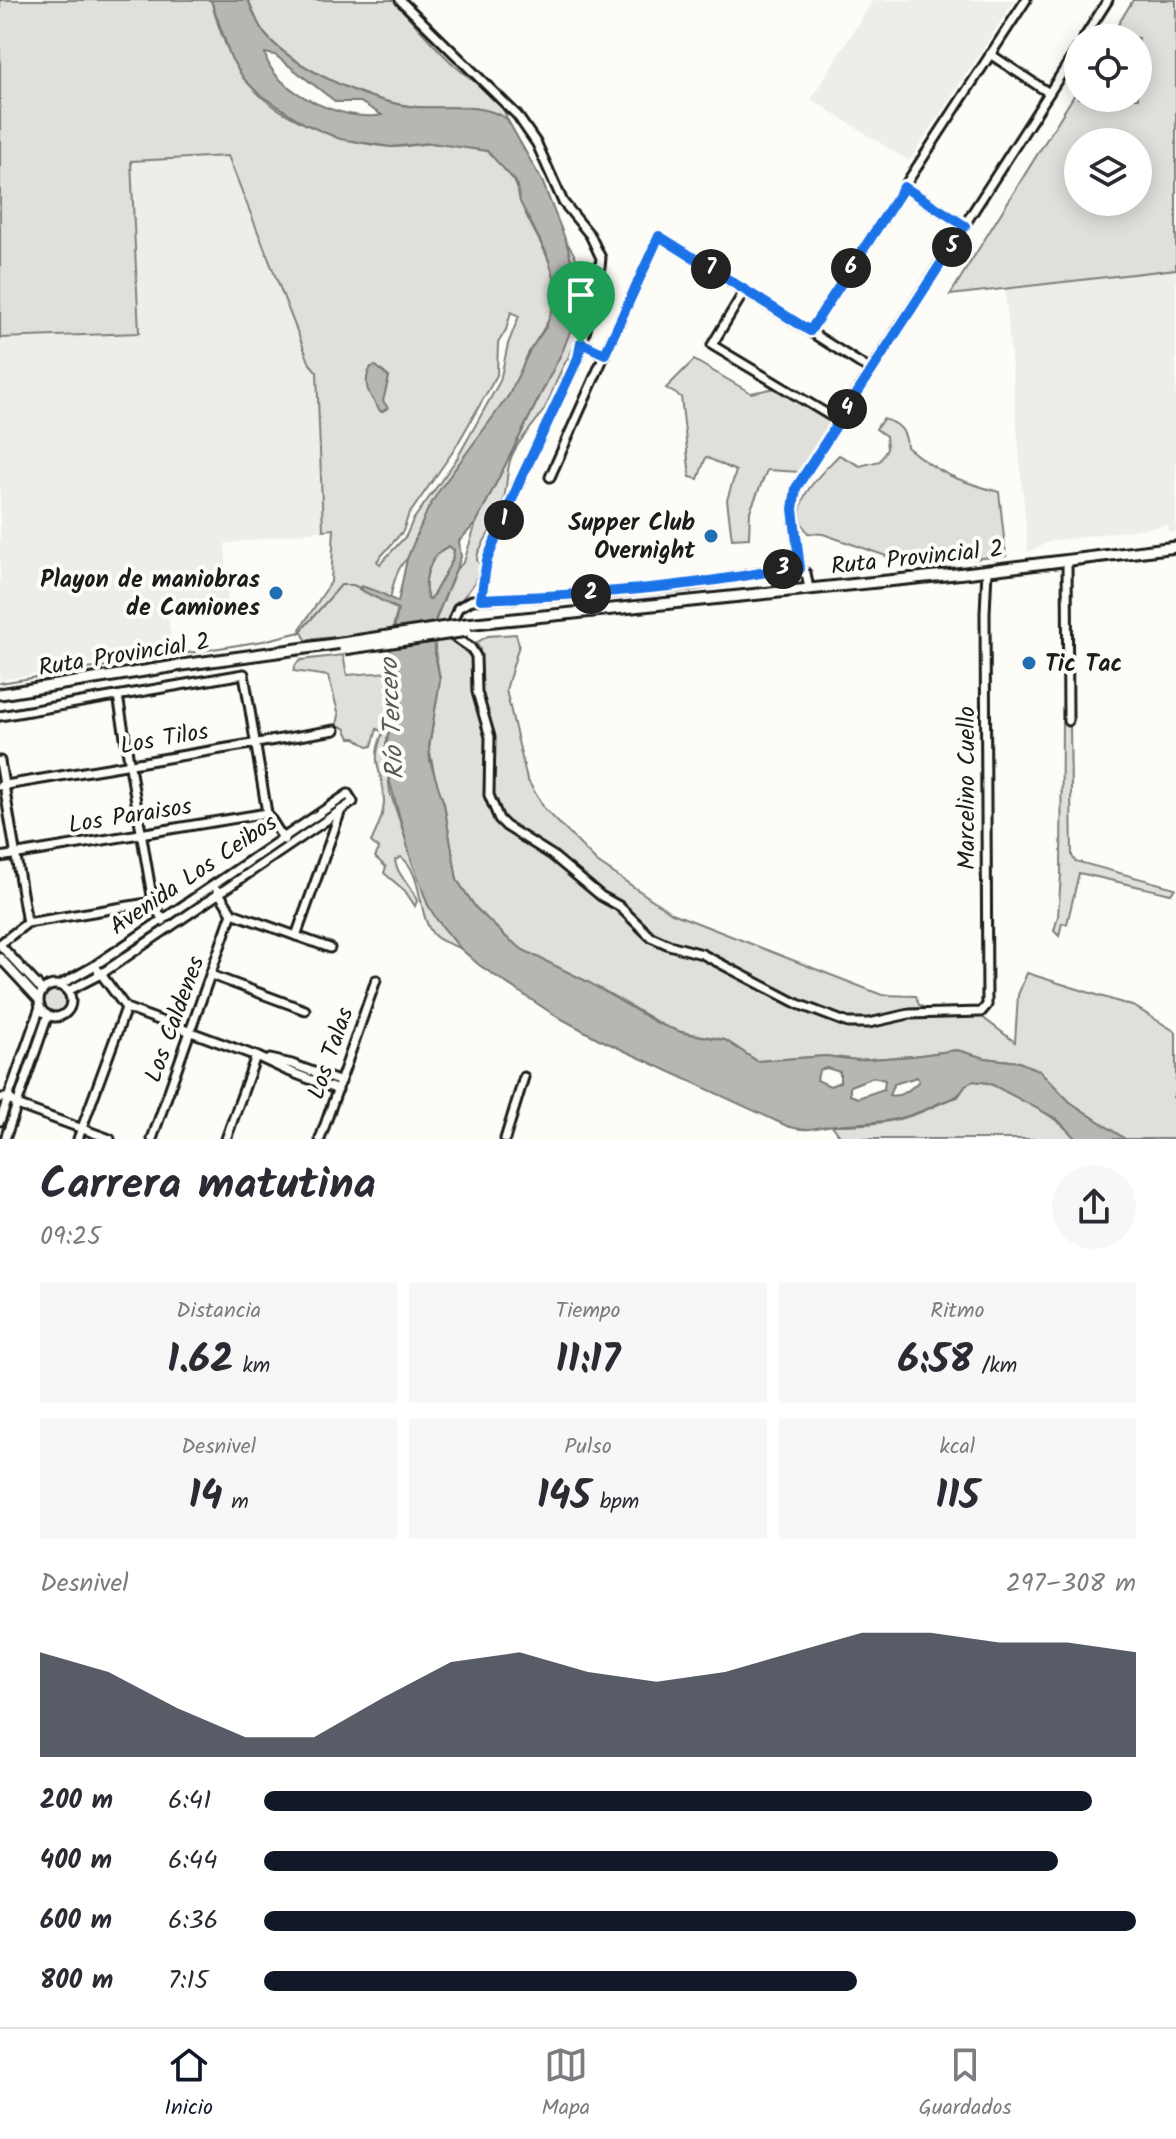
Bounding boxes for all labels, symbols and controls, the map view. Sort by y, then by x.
map controls [1064,24,1152,216]
button: locate [1064,24,1152,112]
button: layers [1064,128,1152,216]
pin: 5 [932,227,972,267]
text: 5 [946,229,958,264]
pin: 6 [831,248,871,288]
pin: 7 [691,249,731,289]
text: 6 [845,250,857,285]
text: 7 [706,251,716,286]
pin [547,261,615,343]
icon: arrive [559,273,603,317]
pin: 4 [827,389,867,429]
text: 4 [841,391,853,426]
pin: 1 [484,500,524,540]
text: 1 [501,502,507,537]
place label: Supper Club Overnight [568,504,696,571]
marker: Supper Club Overnight [702,527,720,545]
street label: Ruta Provincial 2 [829,530,1005,587]
pin: 3 [763,549,803,589]
text: 3 [777,551,789,586]
place label: Playon de maniobras de Camiones [40,561,260,628]
pin: 2 [571,574,611,614]
text: 2 [585,576,597,611]
marker: Playon de maniobras de Camiones [267,584,285,602]
street label: Ruta Provincial 2 [36,623,213,688]
place label: Tic Tac [1045,645,1122,684]
marker: Tic Tac [1020,654,1038,672]
water label: Río Tercero [369,655,417,781]
street label: Marcelino Cuello [948,706,987,870]
street label: Los Tilos [117,713,212,766]
street label: Los Paraisos [66,787,195,845]
street label: Avenida Los Ceibos [102,804,286,946]
street label: Los Caldenes [135,951,216,1088]
street label: Los Talas [297,1002,365,1105]
text: Carrera matutina [40,1151,376,1221]
button: share [1052,1165,1136,1249]
text: 09:25 [40,1216,101,1258]
text: Distancia [176,1294,261,1329]
text: Tiempo [556,1294,620,1329]
text: Ritmo [930,1294,984,1329]
text: 1.62 [167,1329,234,1393]
text: 11:17 [556,1329,620,1393]
text: 6:58 [897,1329,973,1393]
text: km [234,1349,270,1384]
text: /km [973,1349,1017,1384]
text: Desnivel [181,1430,256,1465]
text: Pulso [564,1430,612,1465]
text: kcal [939,1430,975,1465]
text: 14 [189,1465,222,1529]
text: 145 [537,1465,591,1529]
text: 115 [935,1465,980,1529]
text: m [222,1485,249,1520]
text: bpm [591,1485,639,1520]
text: Desnivel [40,1563,129,1605]
text: 297–308 m [1006,1563,1136,1605]
text: 200 m [40,1780,113,1822]
text: 6:41 [168,1780,211,1822]
text: 400 m [40,1840,112,1882]
text: 6:44 [168,1840,218,1882]
text: 600 m [40,1900,112,1942]
text: 6:36 [168,1900,218,1942]
text: 800 m [40,1960,113,2002]
text: 7:15 [168,1960,209,2002]
tab: Inicio [164,2043,213,2126]
tab: Mapa [542,2043,590,2126]
tab: Guardados [919,2043,1012,2126]

